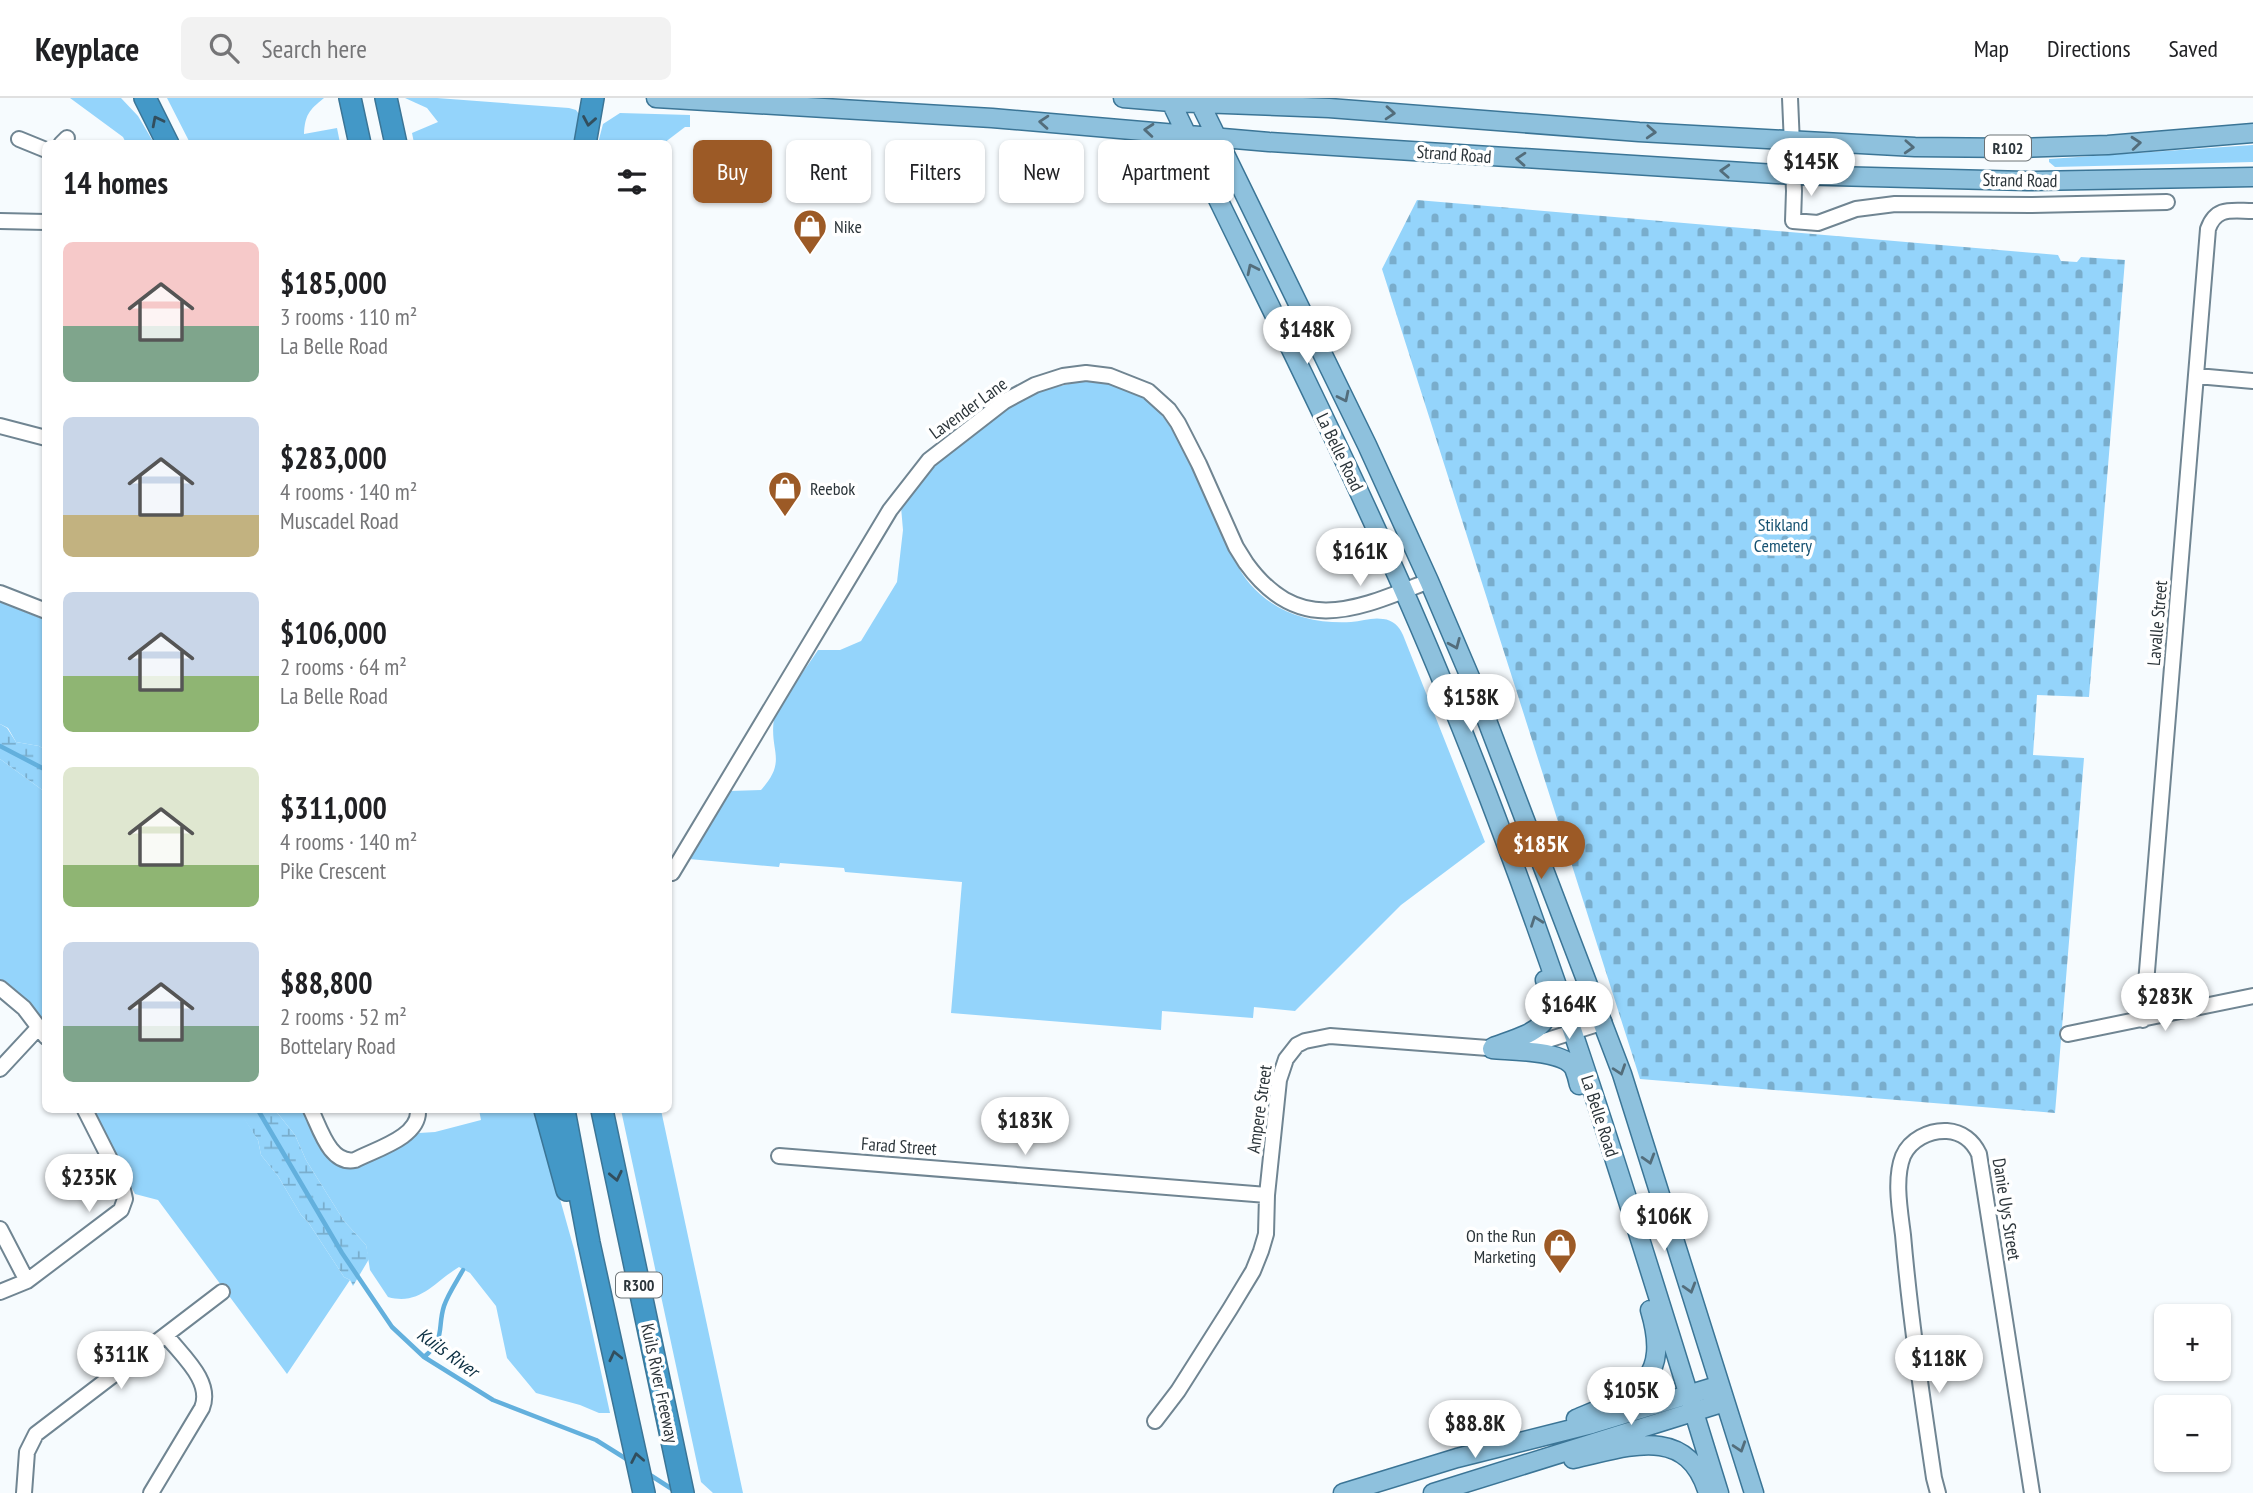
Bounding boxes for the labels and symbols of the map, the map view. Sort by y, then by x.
one-way arrow [1385,105,1396,120]
one-way arrow [582,115,597,127]
one-way arrow [1039,115,1050,130]
one-way arrow [151,116,165,128]
one-way arrow [1143,123,1154,138]
one-way arrow [1646,125,1657,140]
road number: R102 [1985,136,2031,160]
one-way arrow [2131,136,2142,151]
pin: $145K [1762,139,1860,198]
one-way arrow [1904,139,1915,154]
street label: Strand Road [1416,140,1492,168]
one-way arrow [1516,152,1527,167]
one-way arrow [1719,164,1730,179]
street label: Strand Road [1982,168,2058,192]
shop icon: Nike [791,207,829,256]
place label: Nike [834,215,862,238]
one-way arrow [1246,264,1260,276]
pin: $148K [1258,306,1356,366]
street label: Lavender Lane [925,372,1011,444]
one-way arrow [1335,390,1349,402]
street label: La Belle Road [1311,409,1369,495]
shop icon: Reebok [766,469,804,518]
place label: Reebok [810,477,855,500]
park label: Stikland Cemetery [1754,513,1812,557]
pin: $161K [1311,528,1409,588]
street label: Lavalle Street [2142,579,2172,667]
one-way arrow [1447,637,1461,649]
pin: $158K [1422,674,1520,734]
pin: $185K [1492,822,1590,881]
one-way arrow [1530,915,1544,927]
pin: $283K [2116,974,2214,1033]
pin: $164K [1520,982,1618,1041]
street label: Ampere Street [1241,1063,1277,1155]
one-way arrow [1612,1063,1626,1075]
street label: La Belle Road [1576,1072,1624,1160]
pin: $183K [976,1098,1074,1157]
street label: Farad Street [860,1132,938,1160]
one-way arrow [1641,1152,1656,1164]
pin: $235K [40,1154,138,1214]
street label: Danie Uys Street [1988,1156,2026,1262]
one-way arrow [607,1170,622,1182]
pin: $106K [1615,1194,1713,1253]
place label: On the Run Marketing [1466,1224,1536,1268]
shop icon: On the Run Marketing [1541,1226,1579,1275]
road number: R300 [616,1273,662,1298]
one-way arrow [1682,1282,1697,1294]
street label: Kuils River Freeway [636,1321,684,1445]
water label: Kuils River [413,1322,486,1384]
pin: $311K [72,1332,170,1391]
pin: $118K [1890,1336,1988,1395]
one-way arrow [609,1350,623,1362]
pin: $105K [1582,1368,1680,1427]
pin: $88.8K [1418,1400,1532,1460]
one-way arrow [1732,1441,1746,1453]
one-way arrow [630,1452,645,1464]

